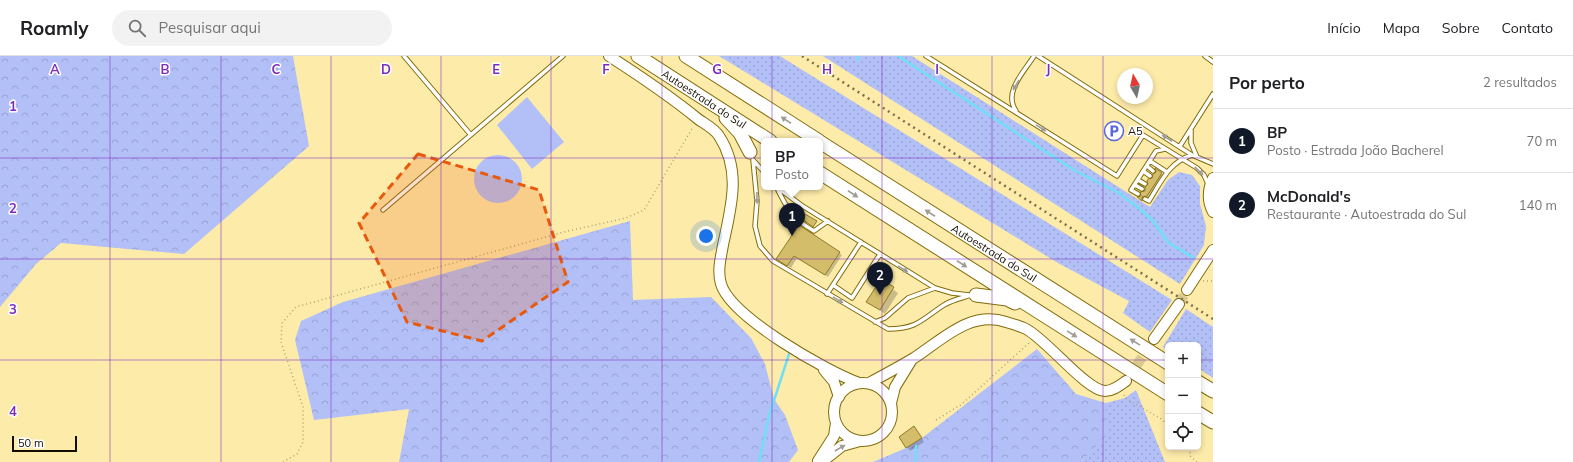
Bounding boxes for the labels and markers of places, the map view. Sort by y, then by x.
parking icon: A5 [1103,120,1125,142]
place label: A5 [1128,124,1143,138]
pin: 1 [779,203,805,236]
pin: 2 [867,262,893,295]

